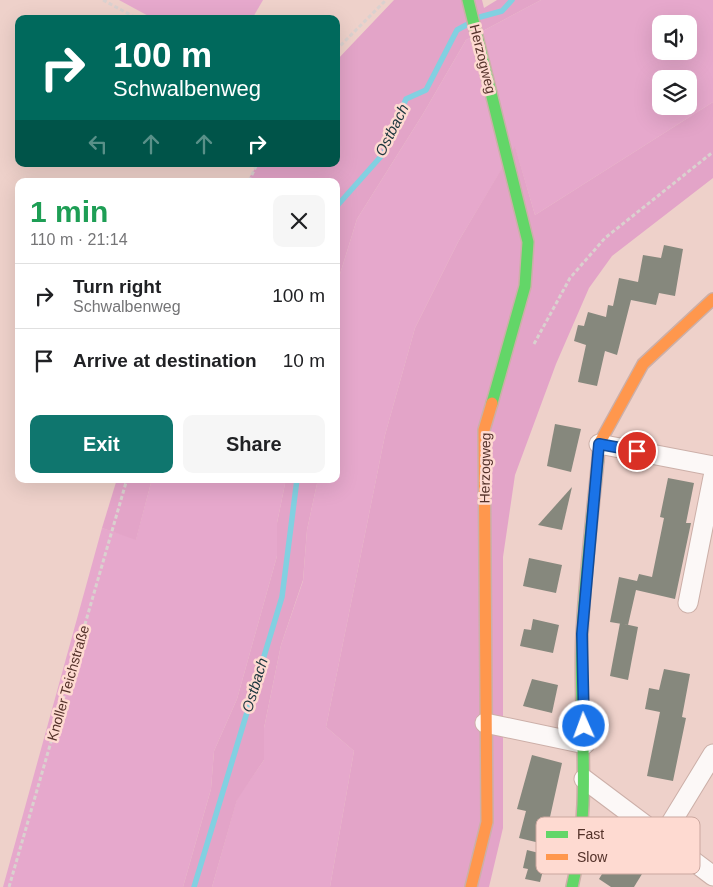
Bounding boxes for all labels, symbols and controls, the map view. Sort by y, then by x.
map controls [652,15,697,115]
button: sound [652,15,697,60]
street label: Herzogweg [467,23,499,95]
icon: right [30,35,95,100]
text: 100 m [113,35,212,74]
button: layers [652,70,697,115]
text: Schwalbenweg [113,76,261,101]
water label: Ostbach [371,101,412,159]
icon: left [84,130,112,158]
icon: ahead [137,130,165,158]
icon: ahead [190,130,218,158]
icon: right [243,130,271,158]
text: 1 min [30,195,108,228]
button: close [273,195,325,247]
text: 110 m · 21:14 [30,231,128,248]
text: Turn right [73,276,161,297]
icon: right [30,282,58,310]
text: 100 m [272,285,325,306]
text: Schwalbenweg [73,298,181,315]
icon: arrive [30,347,58,375]
text: Arrive at destination [73,350,257,371]
text: 10 m [283,350,325,371]
button: Exit [30,415,173,473]
button: Share [183,415,325,473]
pin [616,430,658,472]
street label: Herzogweg [476,432,494,504]
icon: arrive [623,437,651,465]
street label: Knoller Teichstraße [44,623,92,743]
water label: Ostbach [238,656,271,714]
position arrow [557,699,609,751]
legend [536,817,700,874]
text: Fast [577,826,604,842]
text: Slow [577,849,608,865]

